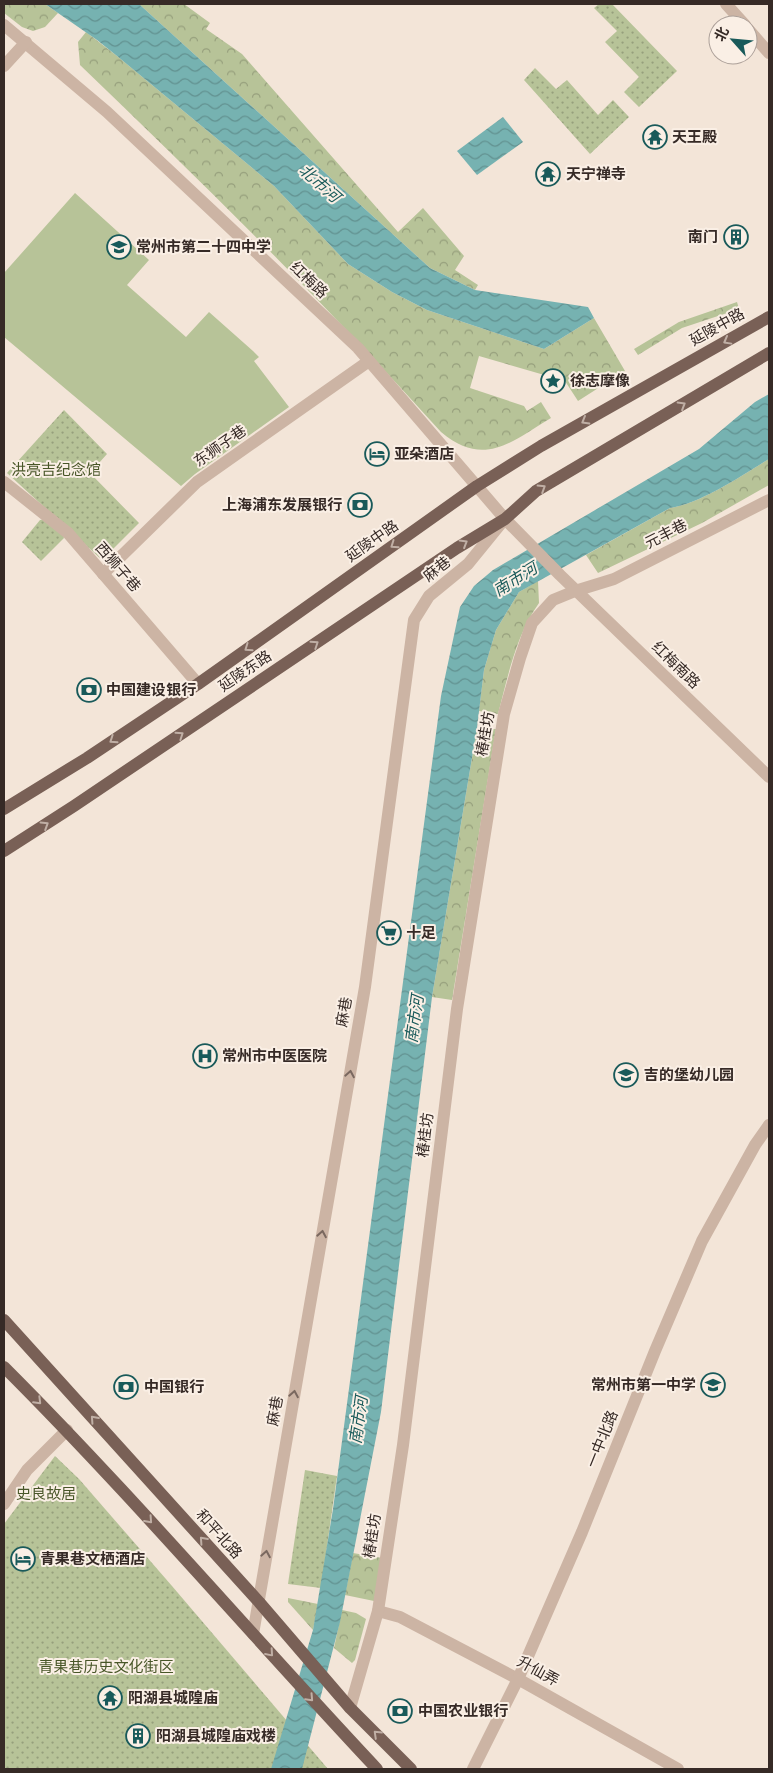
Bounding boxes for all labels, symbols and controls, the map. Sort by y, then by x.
north arrow [708,15,758,65]
text: 北 [710,24,733,44]
temple icon: 天王殿 [642,124,668,150]
place label: 天王殿 [672,127,717,146]
water label: 北市河 [295,160,347,208]
temple icon: 天宁禅寺 [535,161,561,187]
place label: 天宁禅寺 [566,164,626,183]
building icon: 南门 [723,224,749,250]
place label: 南门 [688,227,718,246]
school or university icon: 常州市第二十四中学 [106,234,132,260]
place label: 常州市第二十四中学 [136,237,271,256]
street label: 红梅路 [286,257,332,302]
street label: 延陵中路 [686,304,748,349]
one-way arrow [723,335,732,345]
place icon: 徐志摩像 [540,368,566,394]
place label: 徐志摩像 [570,371,630,390]
one-way arrow [676,401,685,411]
one-way arrow [582,415,591,425]
street label: 东狮子巷 [190,421,250,471]
hotel icon: 亚朵酒店 [364,441,390,467]
place label: 亚朵酒店 [394,444,454,463]
park label: 洪亮吉纪念馆 [11,460,101,479]
one-way arrow [537,484,546,494]
bank icon: 上海浦东发展银行 [347,492,373,518]
place label: 上海浦东发展银行 [222,495,342,514]
street label: 元丰巷 [641,515,690,552]
street label: 延陵中路 [342,516,402,566]
street label: 西狮子巷 [92,538,145,596]
one-way arrow [391,538,400,548]
one-way arrow [459,540,468,550]
street label: 麻巷 [419,552,454,585]
water label: 南市河 [489,556,543,600]
street label: 红梅南路 [648,637,705,692]
one-way arrow [309,641,319,650]
one-way arrow [244,642,253,652]
street label: 延陵东路 [215,646,275,695]
bank icon: 中国建设银行 [76,677,102,703]
place label: 中国建设银行 [106,680,196,699]
street label: 椿桂坊 [471,710,498,758]
one-way arrow [175,732,184,741]
one-way arrow [110,734,119,743]
one-way arrow [40,822,49,831]
supermarket icon: 十足 [376,920,402,946]
place label: 十足 [406,923,436,942]
water label: 南市河 [401,991,428,1044]
street label: 麻巷 [332,995,355,1028]
hospital icon: 常州市中医医院 [192,1043,218,1069]
place label: 常州市中医医院 [222,1046,327,1065]
school or university icon: 吉的堡幼儿园 [613,1062,639,1088]
place label: 吉的堡幼儿园 [644,1065,734,1084]
one-way arrow [344,1069,354,1078]
street label: 椿桂坊 [412,1111,437,1158]
one-way arrow [317,1229,327,1238]
school or university icon: 常州市第一中学 [700,1372,726,1398]
bank icon: 中国银行 [113,1374,139,1400]
place label: 常州市第一中学 [591,1375,696,1394]
place label: 中国银行 [144,1377,204,1396]
one-way arrow [289,1390,299,1398]
water label: 南市河 [345,1392,372,1445]
street label: 麻巷 [263,1394,286,1427]
one-way arrow [32,1396,41,1405]
street label: 一中北路 [581,1407,622,1470]
one-way arrow [91,1416,100,1425]
park label: 史良故居 [16,1484,76,1503]
street label: 和平北路 [192,1505,247,1562]
street label: 椿桂坊 [359,1512,384,1560]
one-way arrow [143,1515,152,1524]
one-way arrow [200,1537,209,1546]
hotel icon: 青果巷文栖酒店 [10,1546,36,1572]
place label: 青果巷文栖酒店 [40,1549,145,1568]
one-way arrow [261,1550,271,1558]
one-way arrow [264,1648,273,1657]
street label: 升仙弄 [514,1651,563,1690]
park label: 青果巷历史文化街区 [38,1657,174,1676]
temple icon: 阳湖县城隍庙 [97,1685,123,1711]
place label: 阳湖县城隍庙 [128,1688,218,1707]
one-way arrow [304,1692,313,1701]
bank icon: 中国农业银行 [387,1698,413,1724]
place label: 中国农业银行 [418,1701,508,1720]
building icon: 阳湖县城隍庙戏楼 [125,1723,151,1749]
place label: 阳湖县城隍庙戏楼 [156,1726,276,1745]
one-way arrow [374,1731,383,1740]

